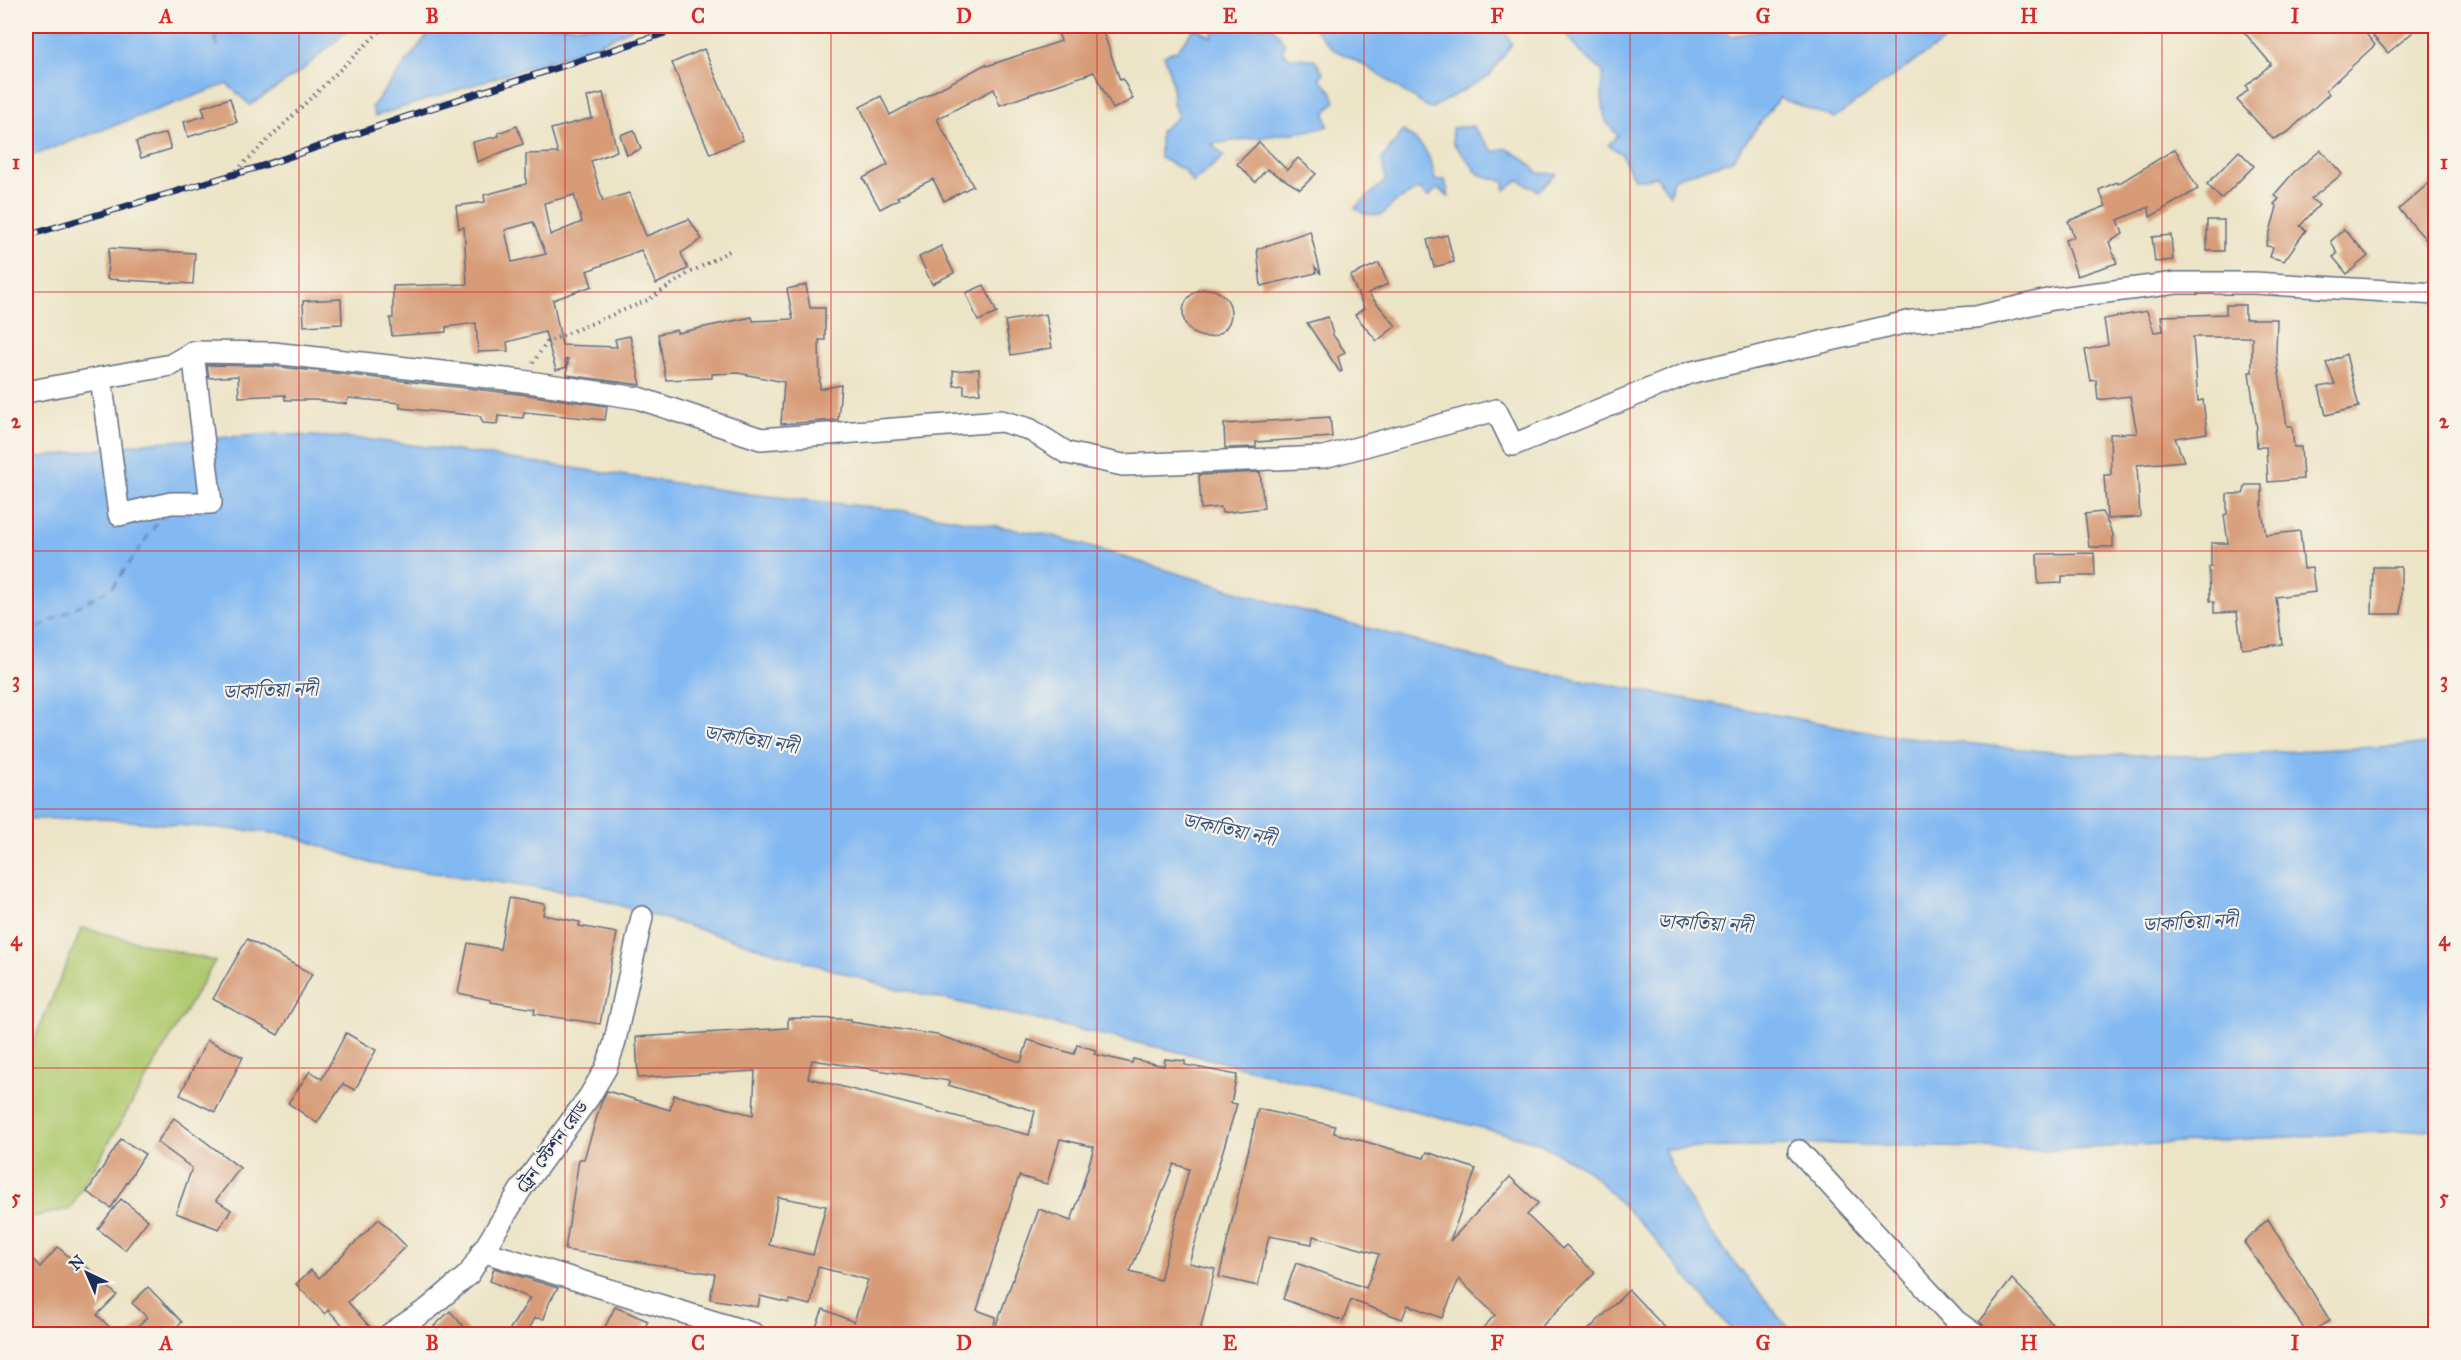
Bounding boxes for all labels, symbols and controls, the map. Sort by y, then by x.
text: A [157,4,173,28]
text: B [425,4,439,28]
text: C [691,4,705,28]
text: D [956,4,972,28]
text: E [1223,4,1238,28]
text: F [1490,4,1504,28]
text: G [1756,4,1771,28]
text: H [2020,4,2038,28]
text: I [2291,4,2300,28]
text: 1 [12,150,20,174]
text: 1 [2440,150,2448,174]
text: 2 [11,409,22,433]
text: 2 [2439,409,2450,433]
text: 3 [12,668,20,693]
text: 3 [2440,668,2448,693]
water label: ডাকাতিয়া নদী [222,676,320,704]
water label: ডাকাতিয়া নদী [702,720,802,759]
water label: ডাকাতিয়া নদী [1180,807,1280,851]
water label: ডাকাতিয়া নদী [2142,907,2240,936]
water label: ডাকাতিয়া নদী [1657,909,1755,938]
text: 4 [10,927,22,952]
text: 4 [2438,927,2450,952]
street label: ট্রেন স্টেশন রোড [511,1096,593,1197]
text: 5 [11,1185,21,1209]
text: 5 [2439,1185,2449,1209]
north arrow [57,1243,117,1303]
text: N [65,1251,89,1274]
text: A [157,1331,173,1355]
text: B [425,1331,439,1355]
text: C [691,1331,705,1355]
text: D [956,1331,972,1355]
text: E [1223,1331,1238,1355]
text: F [1490,1331,1504,1355]
text: G [1756,1331,1771,1355]
text: H [2020,1331,2038,1355]
text: I [2291,1331,2300,1355]

